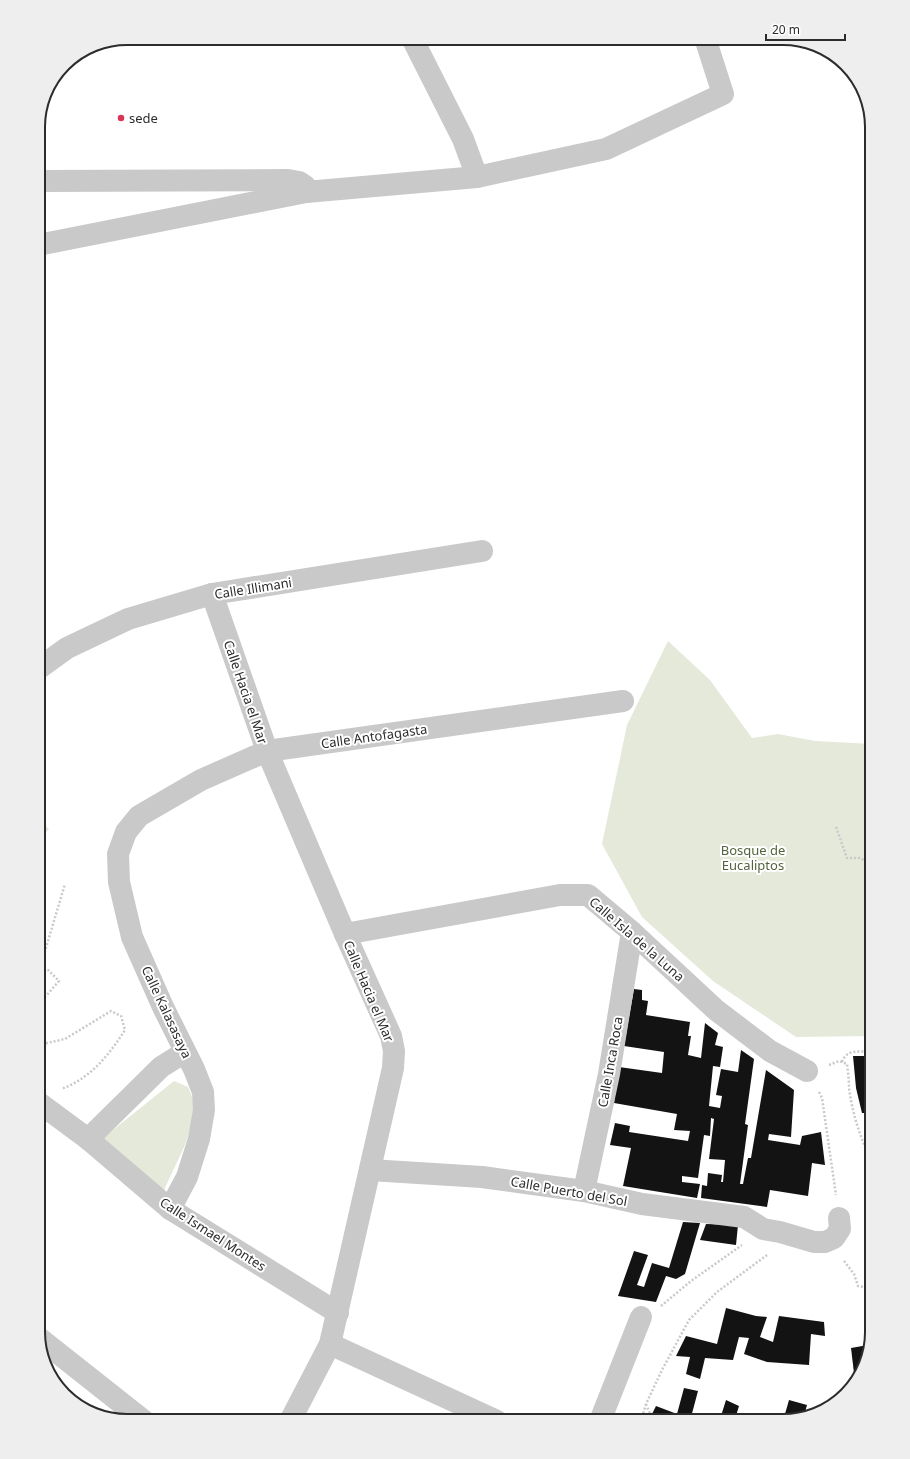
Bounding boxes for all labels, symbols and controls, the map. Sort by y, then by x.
scale bar [766,16,845,42]
text: 20 m [772,21,800,38]
place label: sede [129,109,158,127]
marker: sede [116,113,126,123]
street label: Calle Illimani [213,573,293,603]
street label: Calle Hacia el Mar [220,638,272,747]
street label: Calle Antofagasta [320,720,428,752]
park label: Bosque de Eucaliptos [721,841,785,874]
street label: Calle Isla de la Luna [586,893,688,985]
street label: Calle Hacia el Mar [339,937,399,1045]
street label: Calle Kalasasaya [138,963,196,1061]
street label: Calle Inca Roca [593,1015,627,1109]
street label: Calle Puerto del Sol [509,1172,629,1210]
street label: Calle Ismael Montes [157,1193,269,1275]

